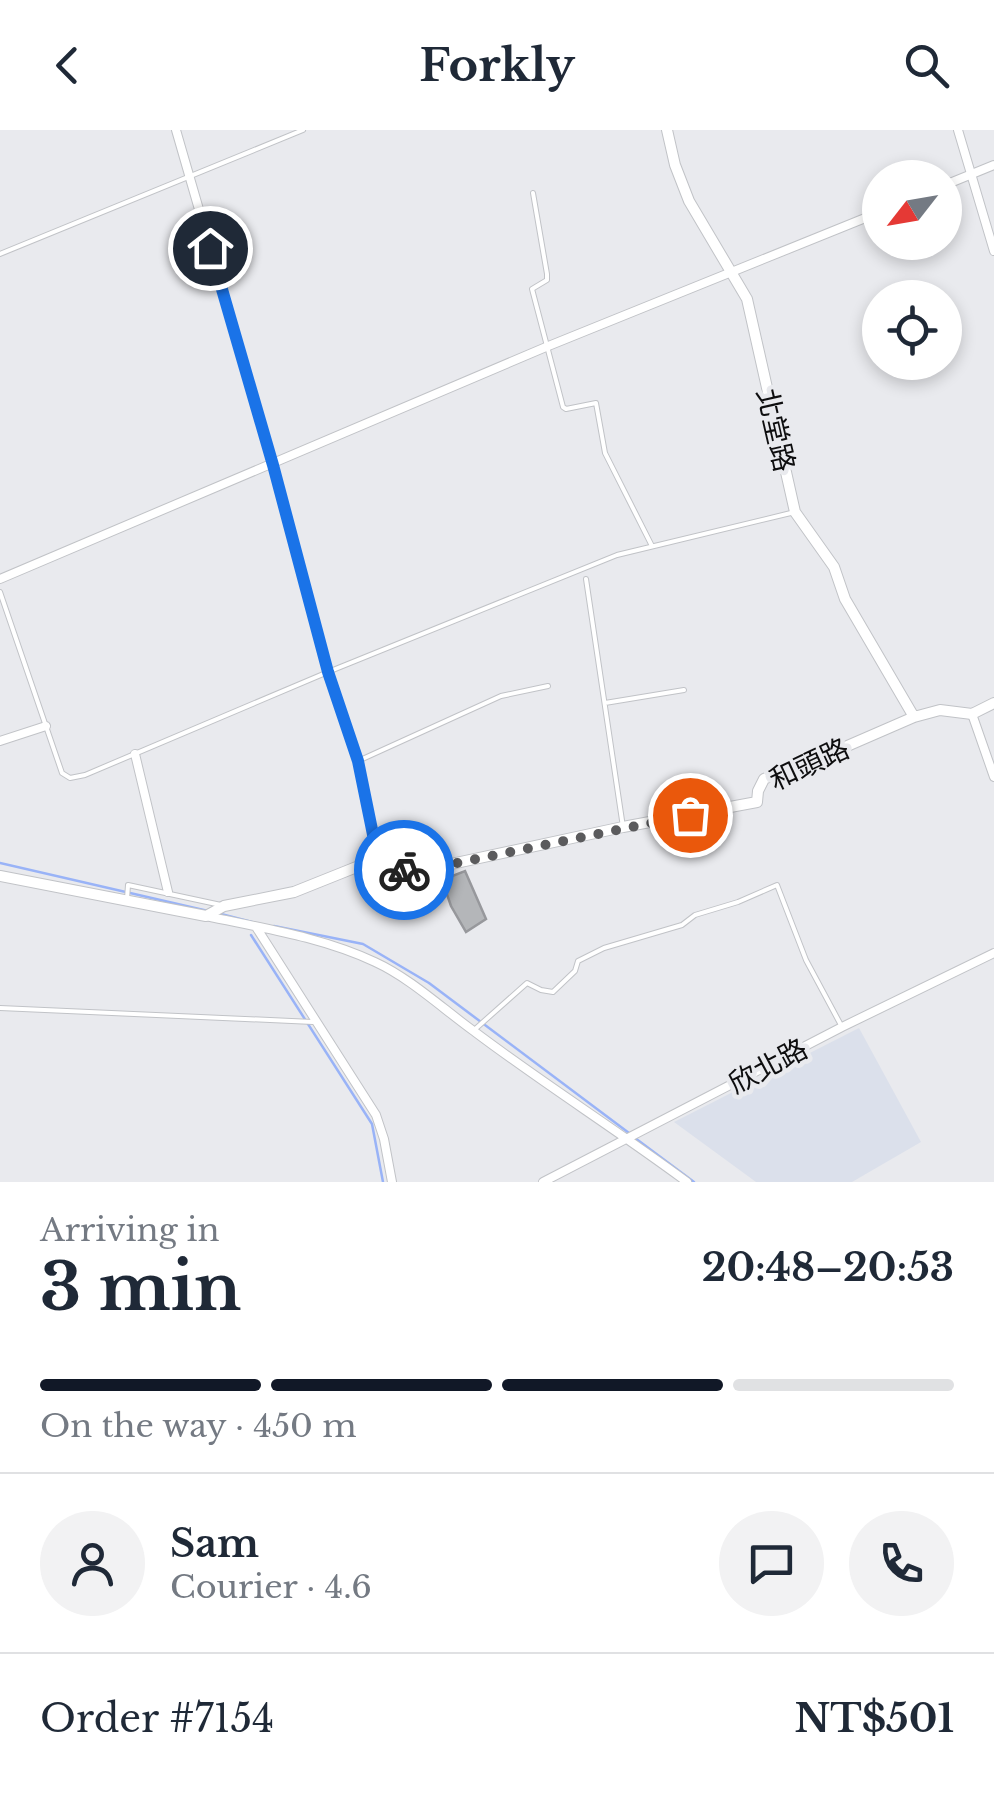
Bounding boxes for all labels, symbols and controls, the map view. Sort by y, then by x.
text: Forkly [419,37,575,93]
icon: back [40,38,95,93]
icon: search [899,38,954,93]
north arrow [862,160,962,260]
map controls [862,160,962,380]
pin [168,206,253,291]
icon: home [183,221,238,276]
button: locate [862,280,962,380]
street label: 北堂路 [749,385,802,475]
street label: 和頭路 [764,731,855,798]
pin [648,773,733,858]
icon: bag [663,788,718,843]
courier [354,820,454,920]
icon: bike [377,843,432,898]
street label: 欣北路 [723,1031,814,1102]
text: Arriving in [40,1210,219,1250]
text: 20:48–20:53 [702,1244,954,1291]
text: 3 min [40,1247,241,1328]
text: On the way · 450 m [40,1406,356,1446]
button: person [40,1511,145,1616]
button: chat [719,1511,824,1616]
button: phone [849,1511,954,1616]
text: Sam [170,1520,259,1567]
text: Courier · 4.6 [170,1567,372,1607]
text: Order #7154 [40,1695,274,1742]
text: NT$501 [795,1695,954,1742]

